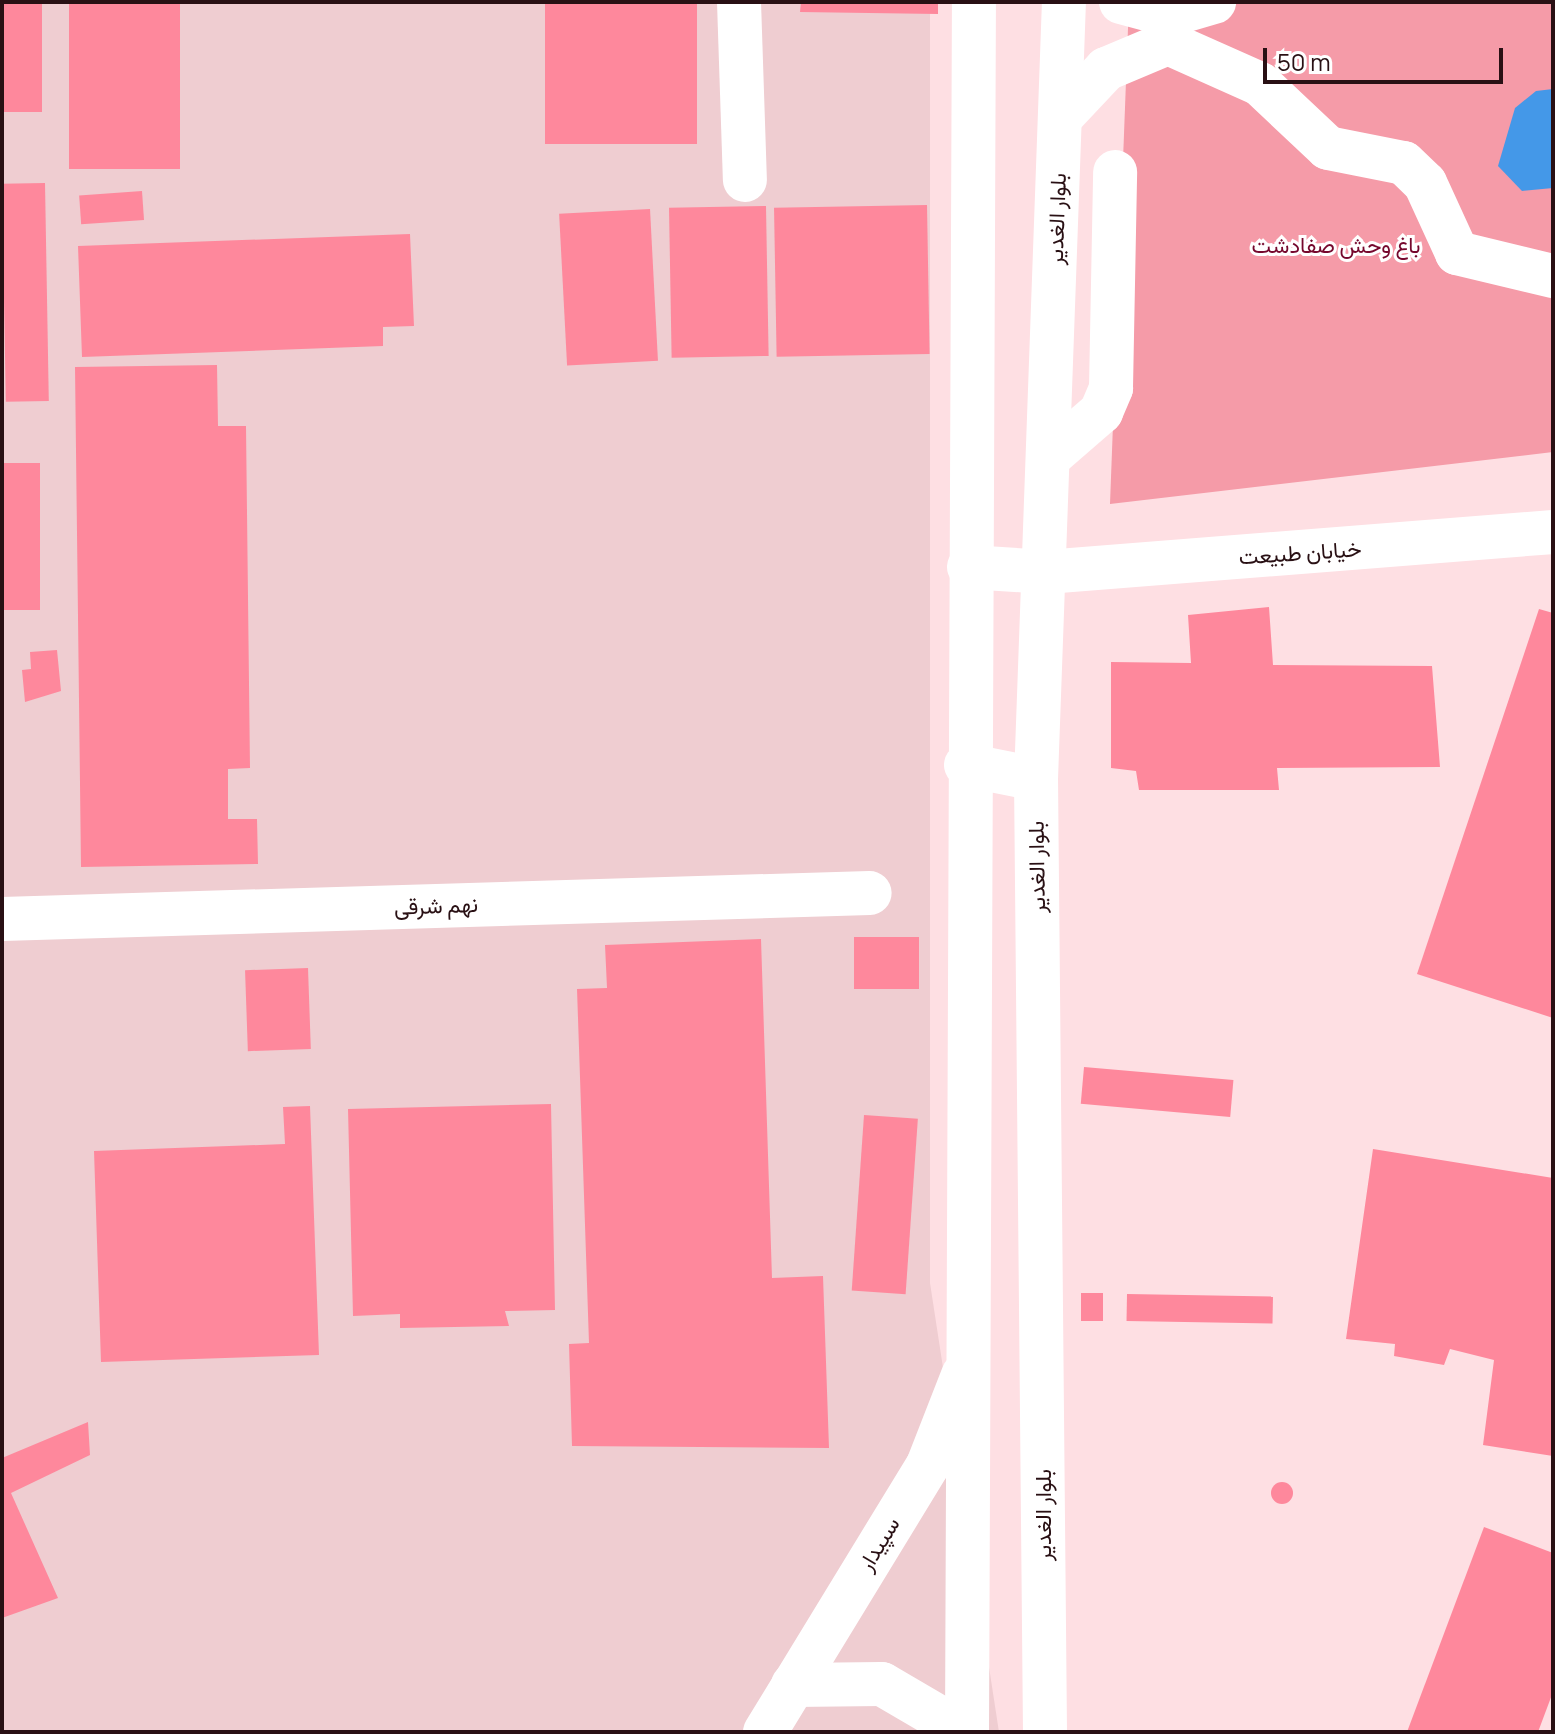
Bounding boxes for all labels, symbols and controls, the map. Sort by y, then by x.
scale bar [1267,32,1507,82]
text: 50 m [1277,45,1331,78]
street label: بلوار الغدیر [1042,173,1072,265]
park label: باغ وحش صفادشت [1252,233,1420,259]
street label: خیابان طبیعت [1238,536,1362,570]
street label: بلوار الغدیر [1023,821,1051,913]
street label: نهم شرقی [393,891,479,921]
street label: بلوار الغدیر [1031,1469,1057,1561]
street label: سپیدار [853,1512,905,1576]

